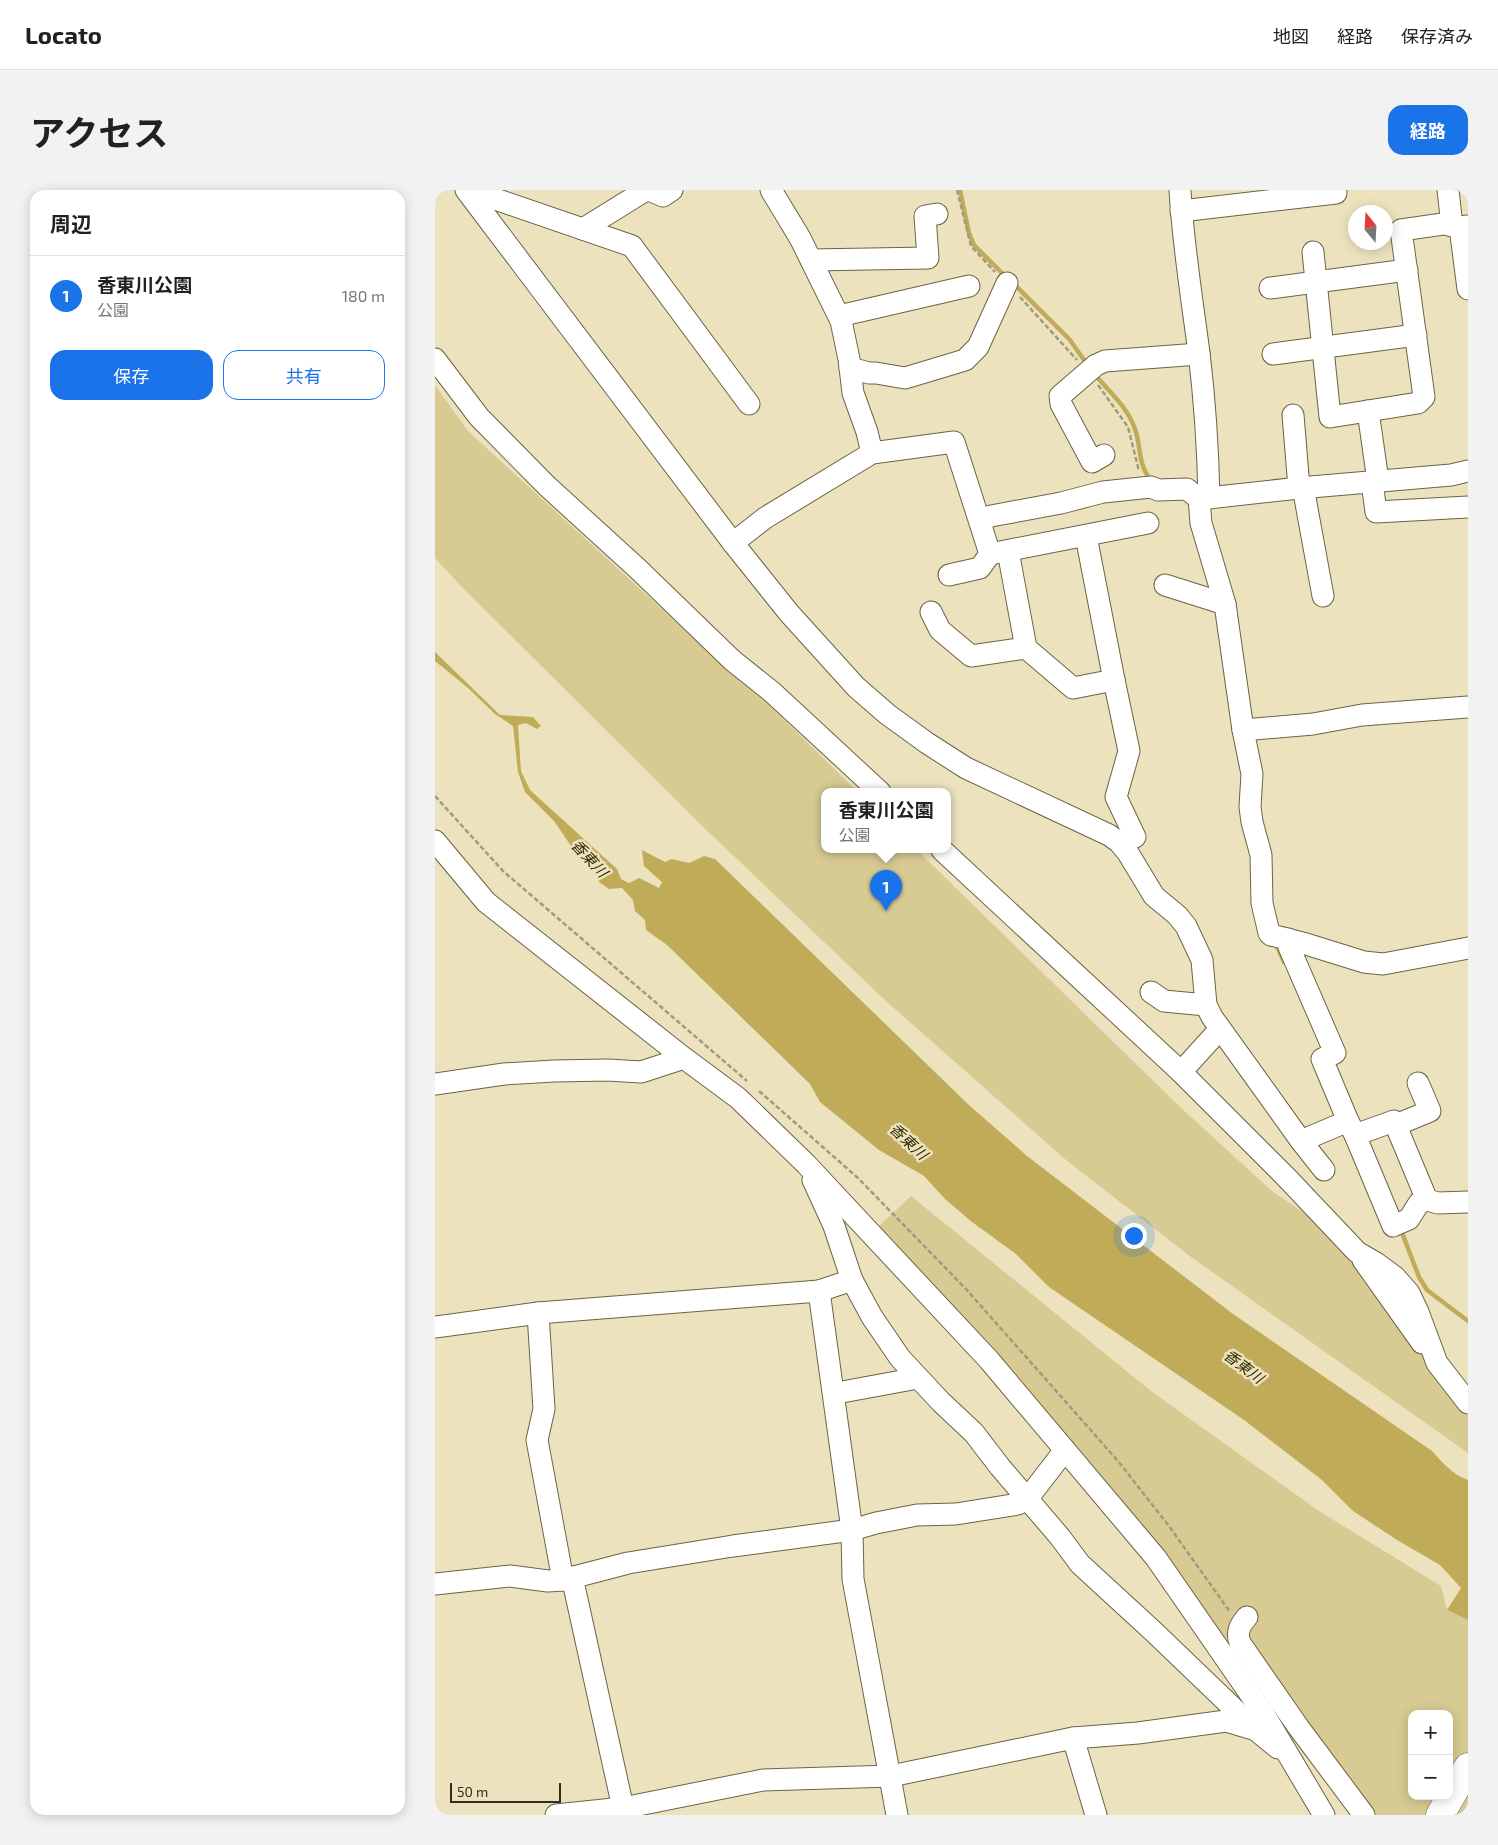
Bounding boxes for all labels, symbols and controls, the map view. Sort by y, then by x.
text: Locato [25,20,102,49]
text: 地図 [1273,25,1309,47]
text: 経路 [1337,25,1373,47]
text: 保存済み [1401,25,1473,47]
button: 経路 [1388,105,1468,155]
text: アクセス [30,111,168,153]
north arrow [1348,205,1393,250]
text: 周辺 [50,211,92,236]
text: 香東川公園 [97,273,192,296]
text: 1 [63,286,69,305]
text: 180 m [342,286,385,305]
text: 公園 [97,300,129,319]
button: 保存 [50,350,213,400]
button: 共有 [223,350,385,400]
popup [821,788,951,853]
text: 香東川公園 [838,798,934,821]
text: 公園 [838,825,871,844]
water label: 香東川 [568,835,613,882]
pin: 1 [870,870,902,911]
water label: 香東川 [886,1119,933,1164]
your location [1121,1223,1147,1249]
water label: 香東川 [1221,1345,1269,1388]
map controls [1408,1710,1453,1800]
button: + [1408,1710,1453,1755]
button: − [1408,1755,1453,1800]
scale bar [450,1780,561,1803]
text: 50 m [457,1783,488,1800]

